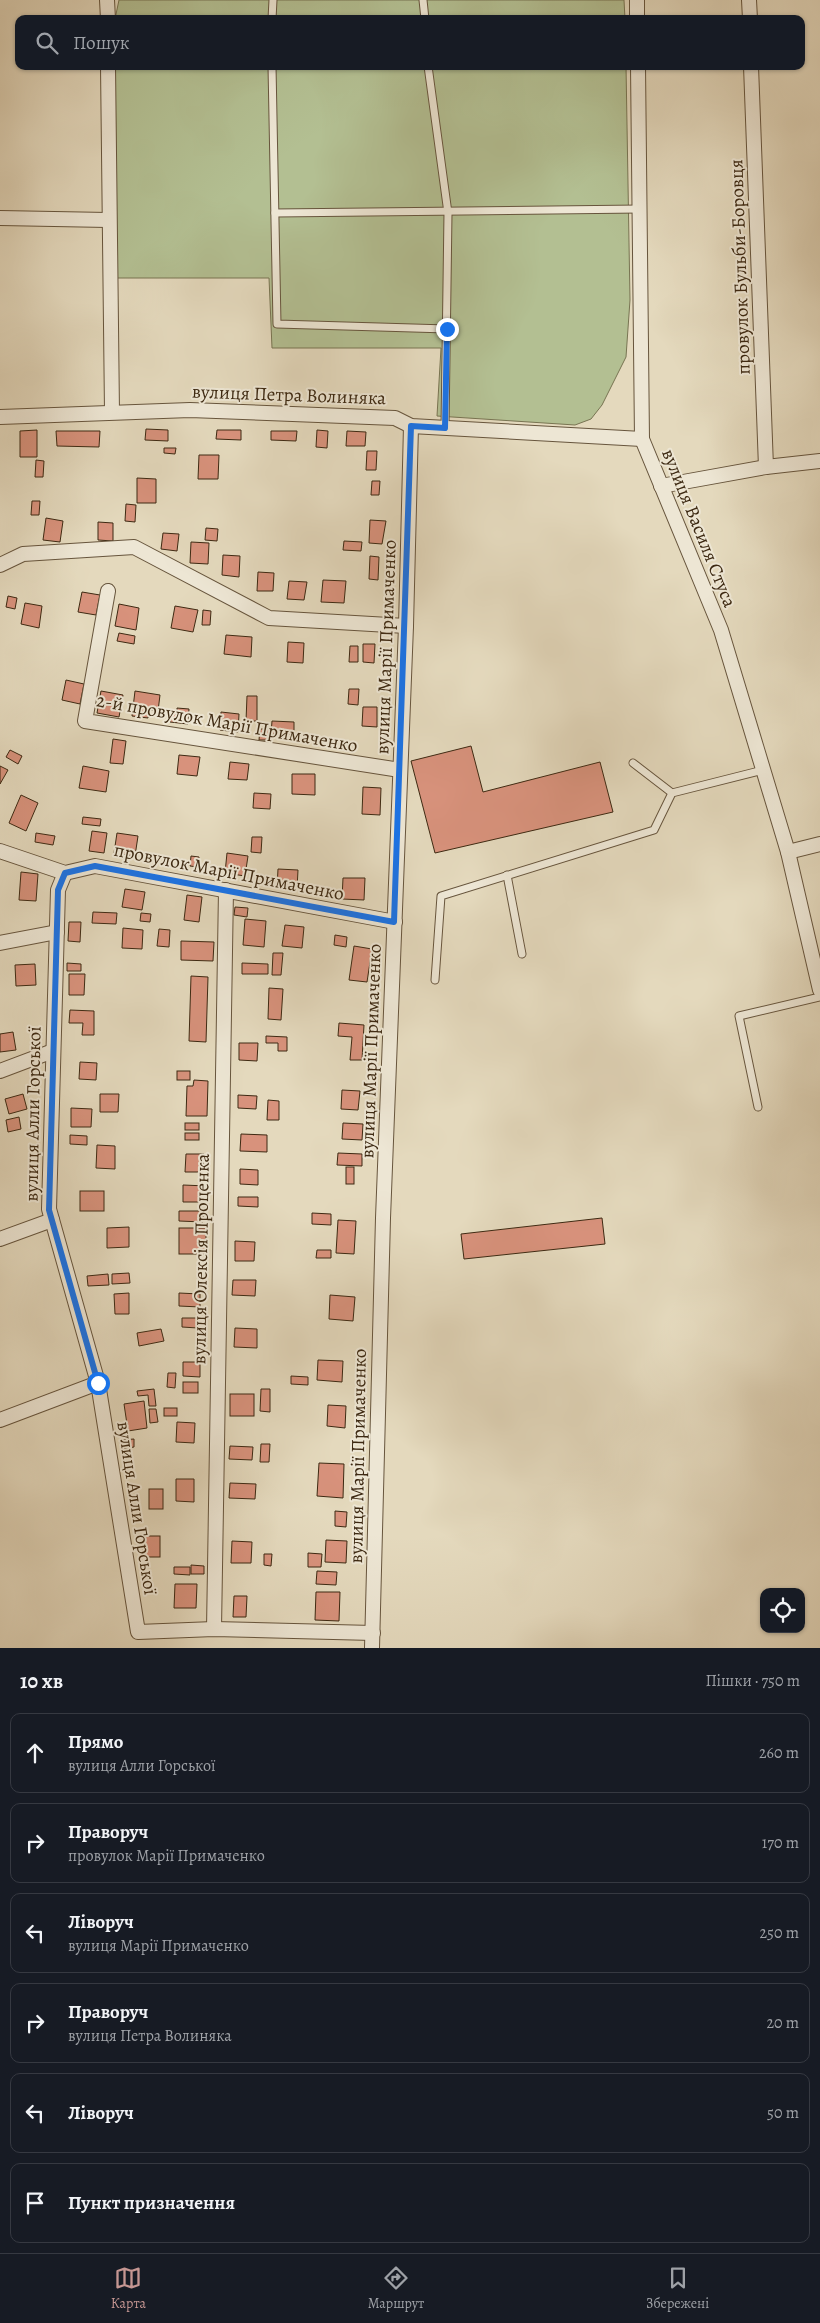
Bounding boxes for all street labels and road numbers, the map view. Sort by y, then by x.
street label: провулок Бульби-Боровця [723,159,757,375]
street label: вулиця Петра Волиняка [191,379,387,411]
street label: вулиця Василя Стуса [655,445,743,611]
street label: вулиця Марії Примаченко [369,539,403,755]
street label: 2-й провулок Марії Примаченко [94,687,360,759]
street label: провулок Марії Примаченко [112,837,346,907]
street label: вулиця Марії Примаченко [354,943,388,1159]
street label: вулиця Алли Горської [18,1026,48,1202]
street label: вулиця Олексія Проценка [186,1153,216,1365]
street label: вулиця Марії Примаченко [343,1348,373,1564]
street label: вулиця Алли Горської [110,1419,164,1597]

